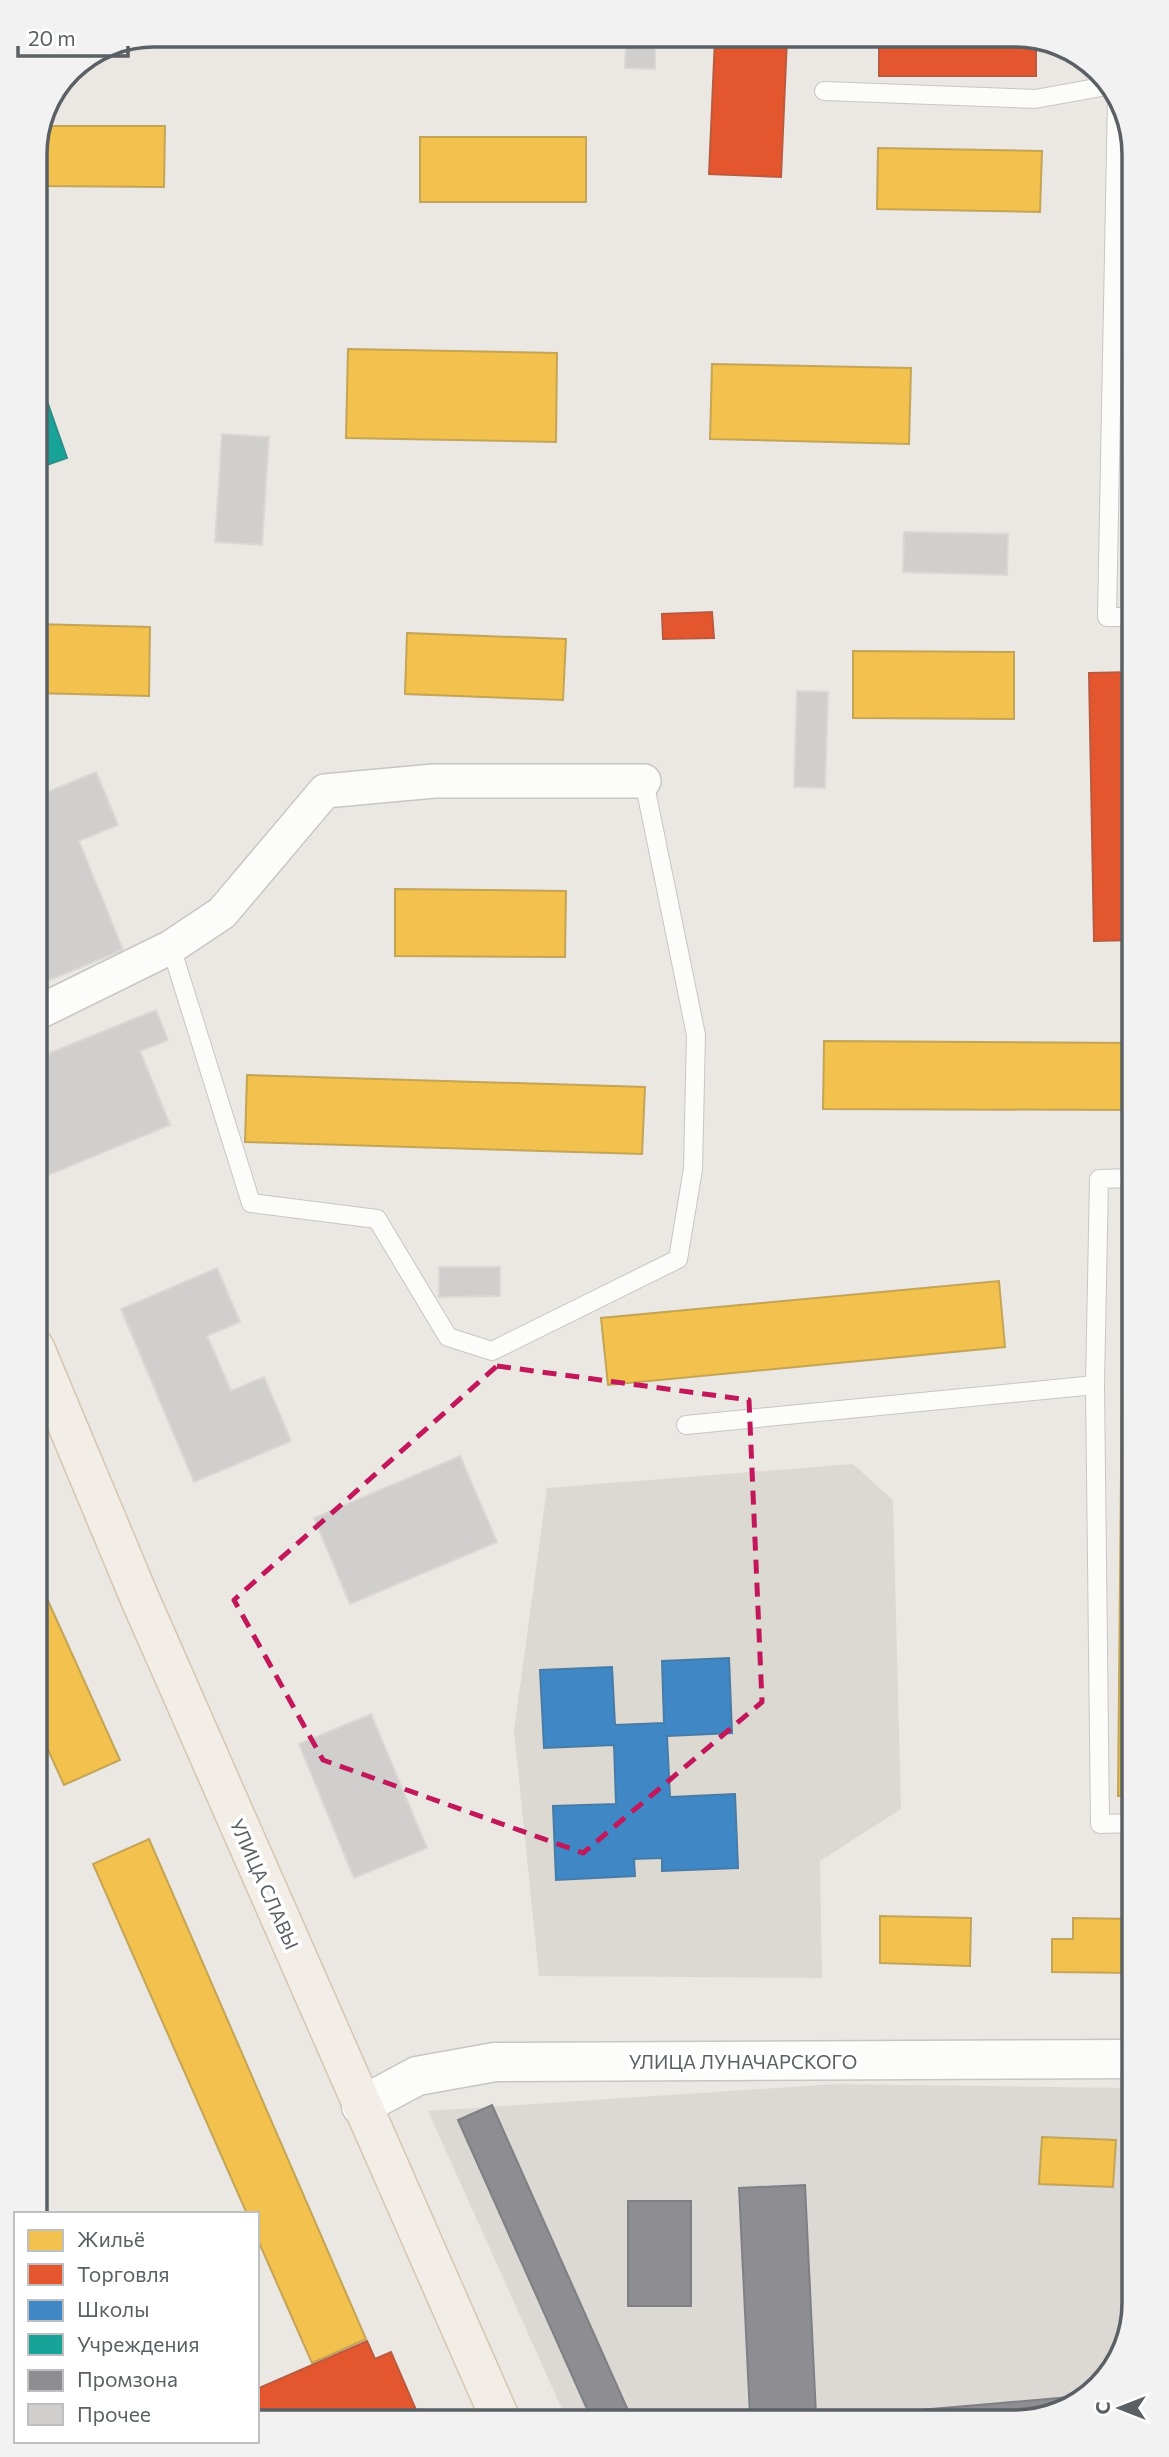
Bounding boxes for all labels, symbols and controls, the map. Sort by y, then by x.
scale bar [18,14,128,58]
text: 20 m [28,25,76,50]
street label: УЛИЦА СЛАВЫ [226,1815,304,1953]
street label: УЛИЦА ЛУНАЧАРСКОГО [629,2050,857,2073]
legend [14,2212,259,2443]
text: Жильё [77,2226,145,2251]
text: Торговля [77,2261,170,2286]
text: Школы [77,2296,149,2321]
text: Учреждения [77,2331,199,2356]
text: Промзона [77,2366,178,2391]
north arrow [1085,2373,1155,2443]
text: Прочее [77,2401,151,2426]
text: С [1091,2402,1114,2415]

